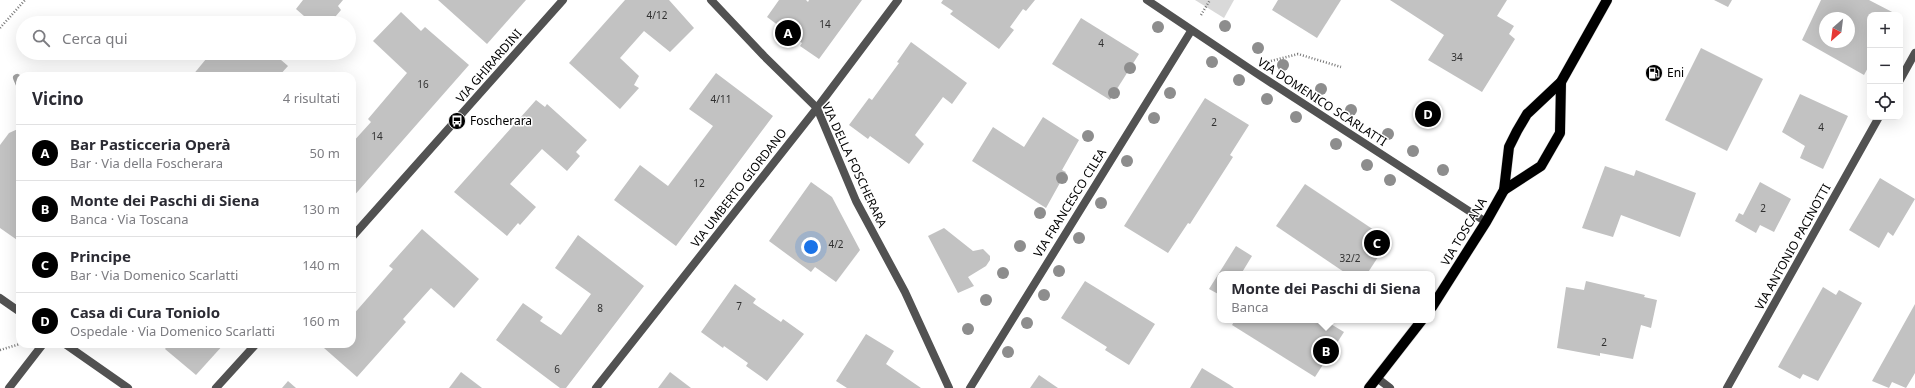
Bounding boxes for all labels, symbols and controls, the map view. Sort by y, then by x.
house number: 4/12 [647,8,668,22]
north arrow [1819,12,1855,48]
map controls [1867,12,1903,120]
button: + [1867,12,1903,48]
search box [16,16,356,60]
house number: 14 [819,17,831,31]
pin: A [775,18,801,48]
street label: VIA GHIRARDINI [452,25,525,106]
icon: search [30,27,52,49]
text: Cerca qui [62,28,128,48]
house number: 4 [1098,36,1104,50]
button: − [1867,48,1903,84]
house number: 34 [1451,50,1463,64]
street label: VIA DOMENICO SCARLATTI [1254,53,1390,150]
fuel station icon: Eni [1644,63,1664,83]
place label: Eni [1667,64,1684,81]
house number: 16 [417,77,429,91]
button: locate [1867,84,1903,120]
text: Vicino [32,87,84,110]
text: 4 risultati [283,89,340,107]
house number: 4/11 [711,92,731,106]
street label: VIA DELLA FOSCHERARA [818,99,891,231]
pin: D [1415,99,1441,129]
bus stop icon: Foscherara [447,111,467,131]
place label: Foscherara [470,112,532,129]
house number: 2 [1211,115,1217,129]
house number: 4 [1818,120,1824,134]
street label: VIA UMBERTO GIORDANO [687,125,791,251]
house number: 14 [371,129,383,143]
text: Bar Pasticceria Operà [70,134,231,154]
text: A [41,144,50,162]
text: 50 m [310,144,340,162]
street label: VIA FRANCESCO CILEA [1029,145,1110,260]
text: Bar · Via della Foscherara [70,154,223,172]
house number: 12 [693,176,705,190]
street label: VIA ANTONIO PACINOTTI [1751,181,1834,313]
text: Monte dei Paschi di Siena [70,190,259,210]
street label: VIA TOSCANA [1437,194,1491,269]
text: B [41,200,49,218]
text: 130 m [302,200,340,218]
house number: 2 [1760,201,1766,215]
text: Banca · Via Toscana [70,210,189,228]
pin: C [1364,228,1390,258]
your location [801,237,821,257]
house number: 4/2 [828,237,844,251]
text: Principe [70,246,131,266]
house number: 32/2 [1340,251,1361,265]
text: C [41,256,49,274]
text: 140 m [302,256,340,274]
text: Bar · Via Domenico Scarlatti [70,266,238,284]
popup [1217,271,1435,323]
text: Monte dei Paschi di Siena [1231,278,1421,298]
text: Banca [1231,298,1269,316]
house number: 7 [736,299,742,313]
house number: 8 [597,301,603,315]
text: Casa di Cura Toniolo [70,302,220,322]
text: D [40,312,50,330]
text: 160 m [302,312,340,330]
text: Ospedale · Via Domenico Scarlatti [70,322,275,340]
house number: 2 [1601,335,1607,349]
pin: B [1313,336,1339,366]
house number: 6 [554,362,560,376]

